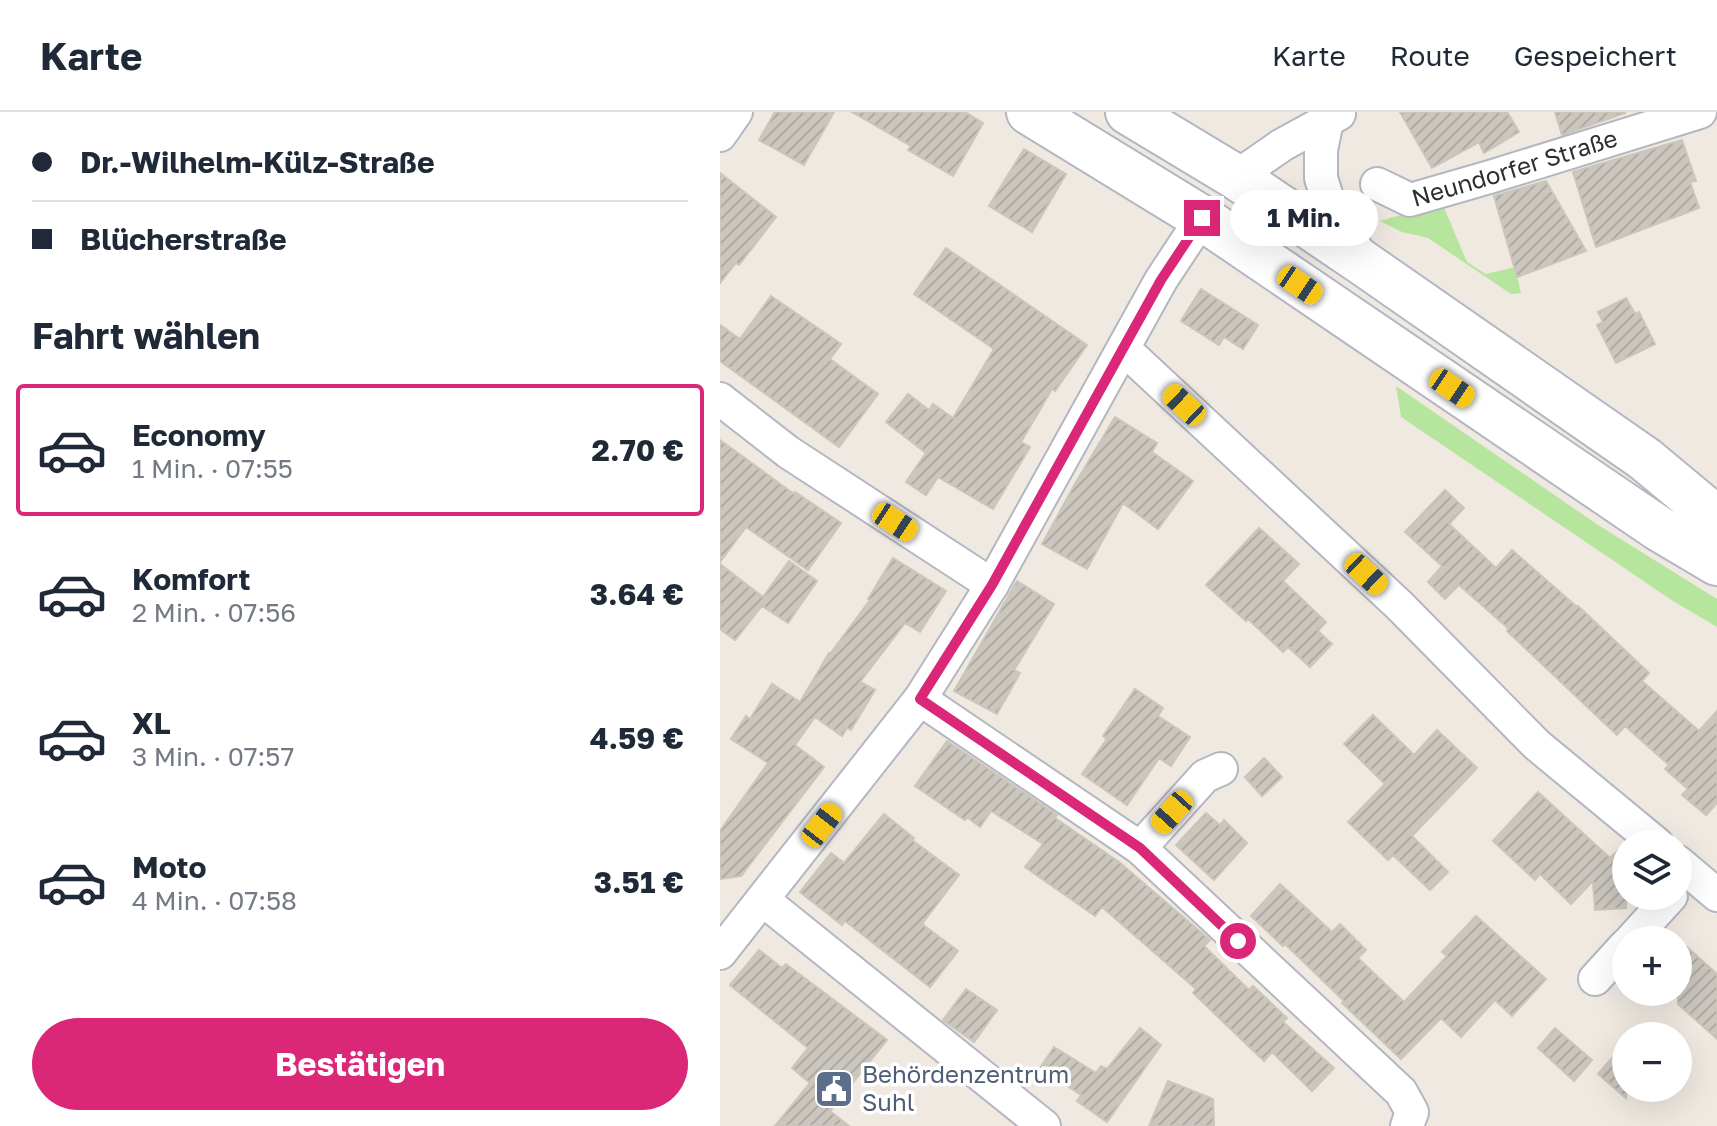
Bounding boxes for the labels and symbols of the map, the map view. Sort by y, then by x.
street label: Neundorfer Straße [1408,122,1621,212]
callout: 1 Min. [1230,190,1378,246]
route end [1184,200,1220,236]
car [1273,262,1327,308]
car [1425,365,1479,411]
car [1158,380,1210,430]
car [868,499,922,545]
car [1340,549,1392,599]
car [1147,786,1197,838]
car [798,799,846,851]
route start [1220,923,1256,959]
place label: Behördenzentrum Suhl [862,1059,1069,1116]
public building icon: Behördenzentrum Suhl [813,1068,855,1110]

